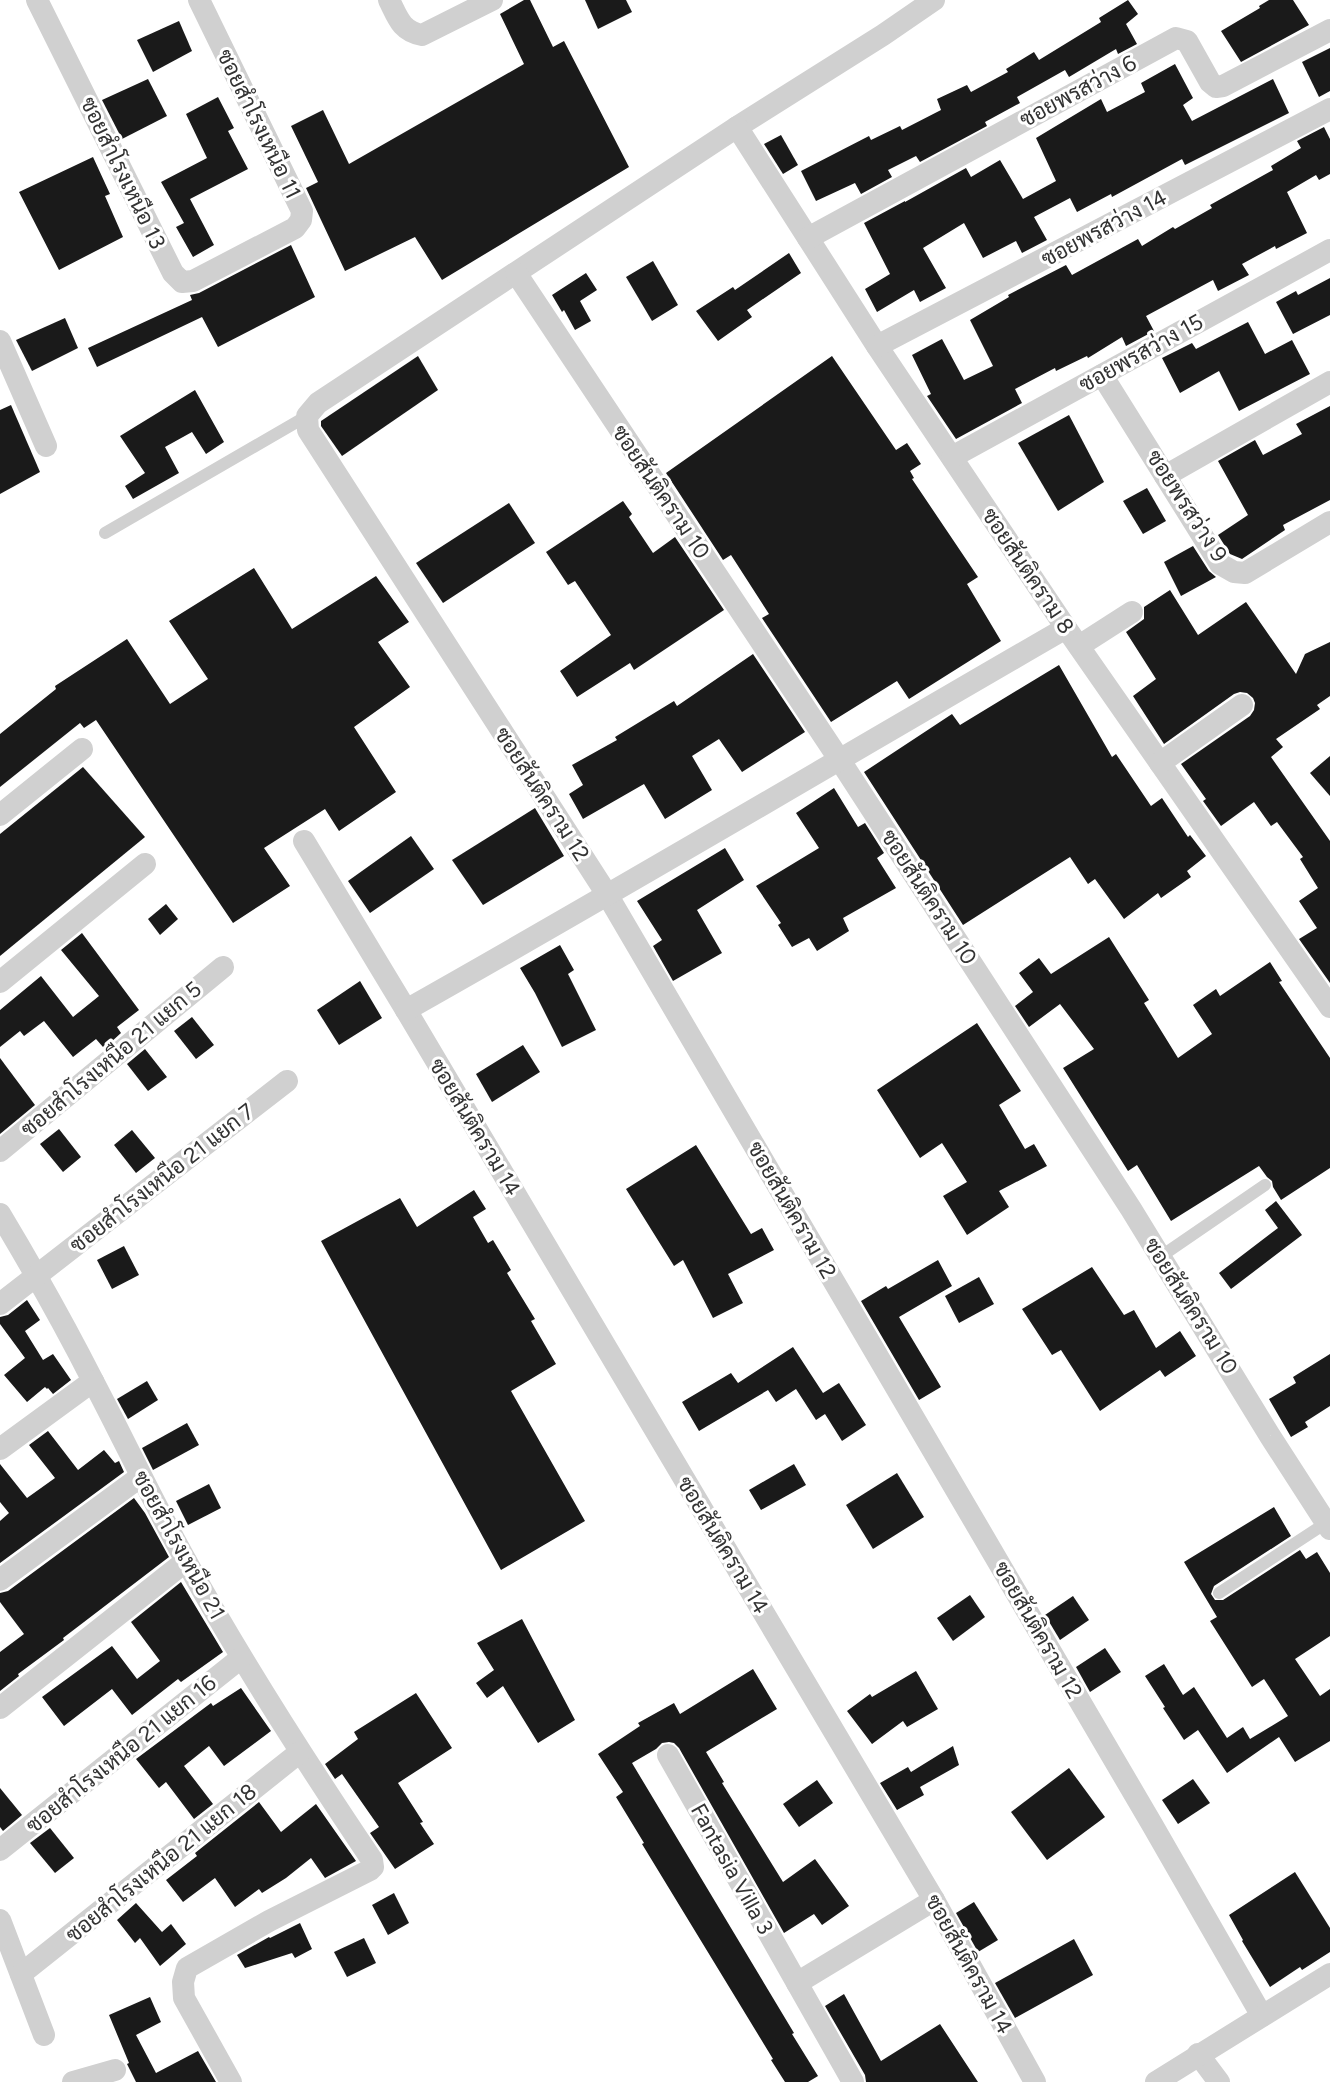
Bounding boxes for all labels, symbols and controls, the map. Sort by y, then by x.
street label: ซอยสำโรงเหนือ 11 [211,44,308,203]
street label: ซอยพรสว่าง 6 [1015,49,1141,133]
street label: ซอยสำโรงเหนือ 13 [75,92,172,253]
street label: ซอยพรสว่าง 14 [1037,184,1171,272]
street label: ซอยพรสว่าง 15 [1074,308,1208,398]
street label: ซอยสันติคราม 10 [606,420,716,564]
street label: ซอยพรสว่าง 9 [1141,445,1233,567]
street label: ซอยสันติคราม 8 [976,503,1080,639]
street label: ซอยสันติคราม 12 [489,722,595,866]
street label: ซอยสันติคราม 10 [875,824,983,970]
street label: ซอยสำโรงเหนือ 21 แยก 5 [15,975,207,1142]
street label: ซอยสันติคราม 14 [423,1053,527,1201]
street label: ซอยสำโรงเหนือ 21 แยก 7 [64,1097,260,1258]
street label: ซอยสันติคราม 12 [742,1137,842,1283]
street label: ซอยสันติคราม 10 [1138,1233,1244,1379]
street label: ซอยสำโรงเหนือ 21 [127,1465,232,1624]
street label: ซอยสันติคราม 14 [671,1471,775,1619]
street label: ซอยสันติคราม 12 [988,1557,1088,1703]
street label: ซอยสำโรงเหนือ 21 แยก 16 [20,1668,221,1839]
street label: ซอยสำโรงเหนือ 21 แยก 18 [60,1777,262,1948]
street label: Fantasia Villa 3 [685,1799,779,1939]
street label: ซอยสันติคราม 14 [920,1889,1018,2039]

